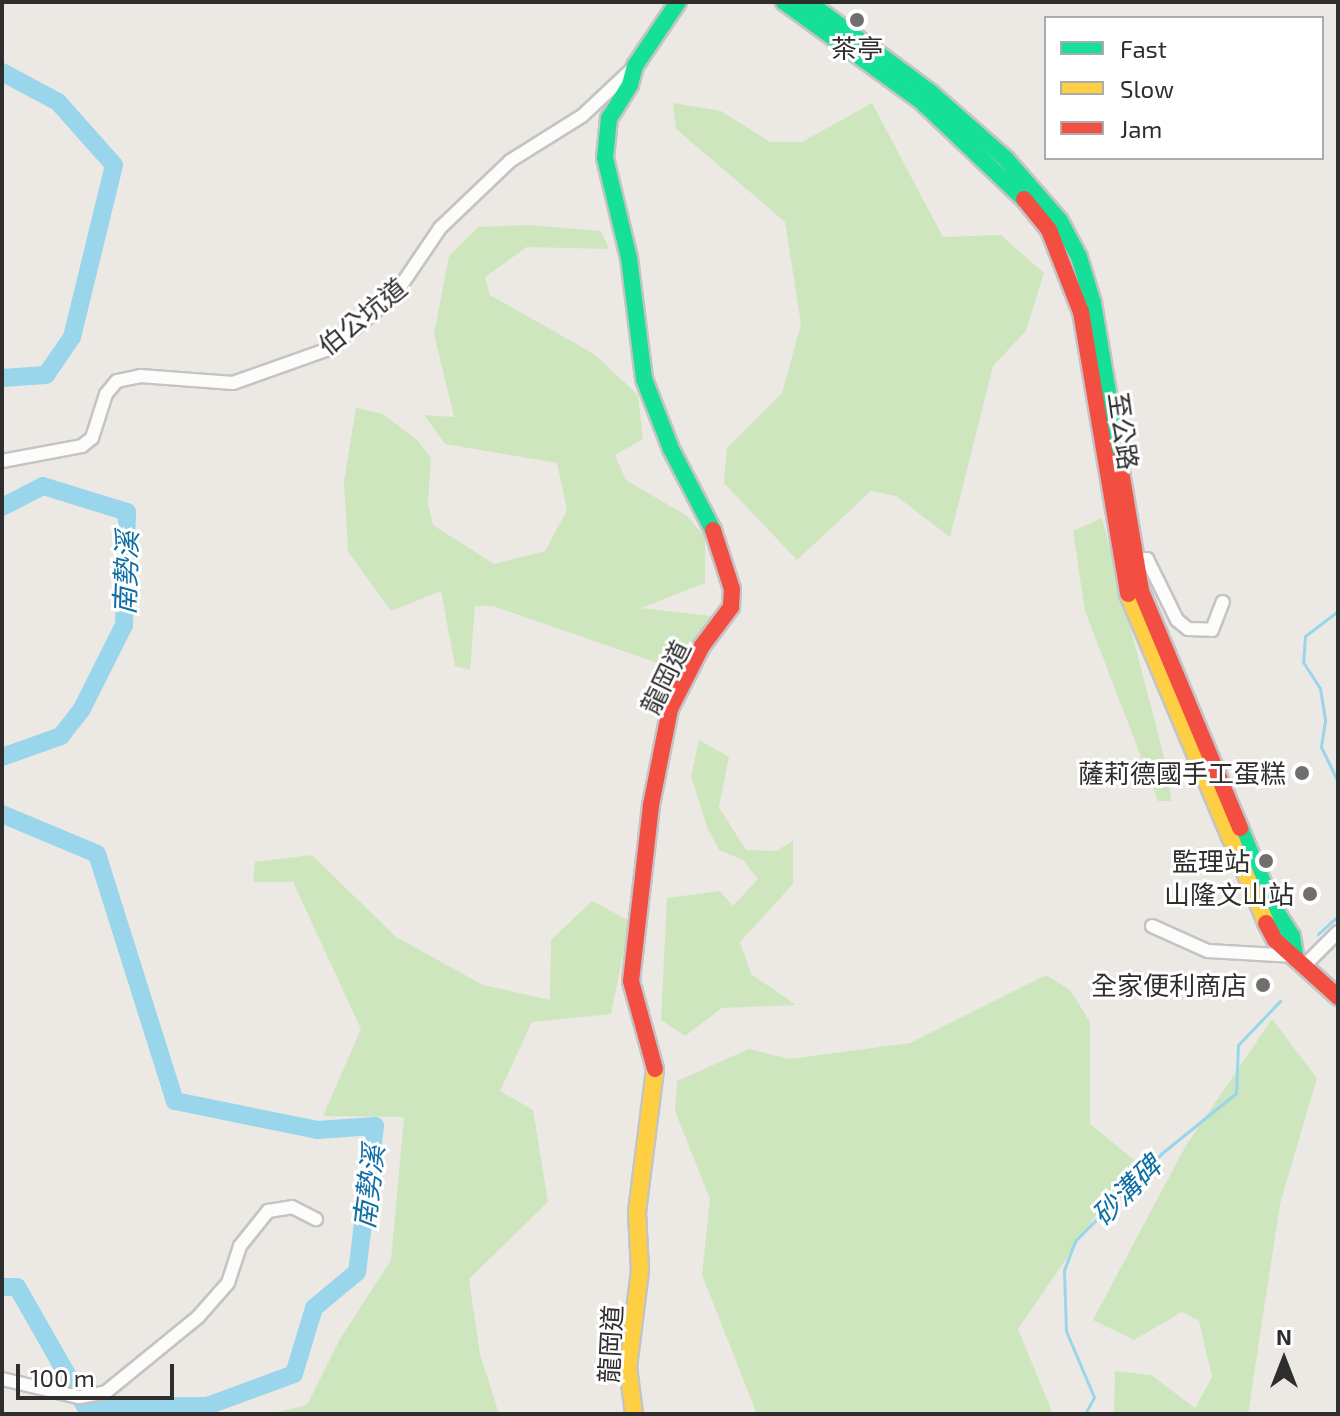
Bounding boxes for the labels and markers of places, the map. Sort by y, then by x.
marker: 茶亭 [848,11,866,29]
place label: 茶亭 [831,32,883,64]
place label: 薩莉德國手工蛋糕 [1078,757,1286,789]
marker: 薩莉德國手工蛋糕 [1293,764,1311,782]
place label: 監理站 [1172,845,1250,877]
marker: 監理站 [1257,852,1275,870]
place label: 山隆文山站 [1164,878,1294,910]
marker: 山隆文山站 [1301,885,1319,903]
place label: 全家便利商店 [1091,969,1247,1001]
marker: 全家便利商店 [1254,976,1272,994]

